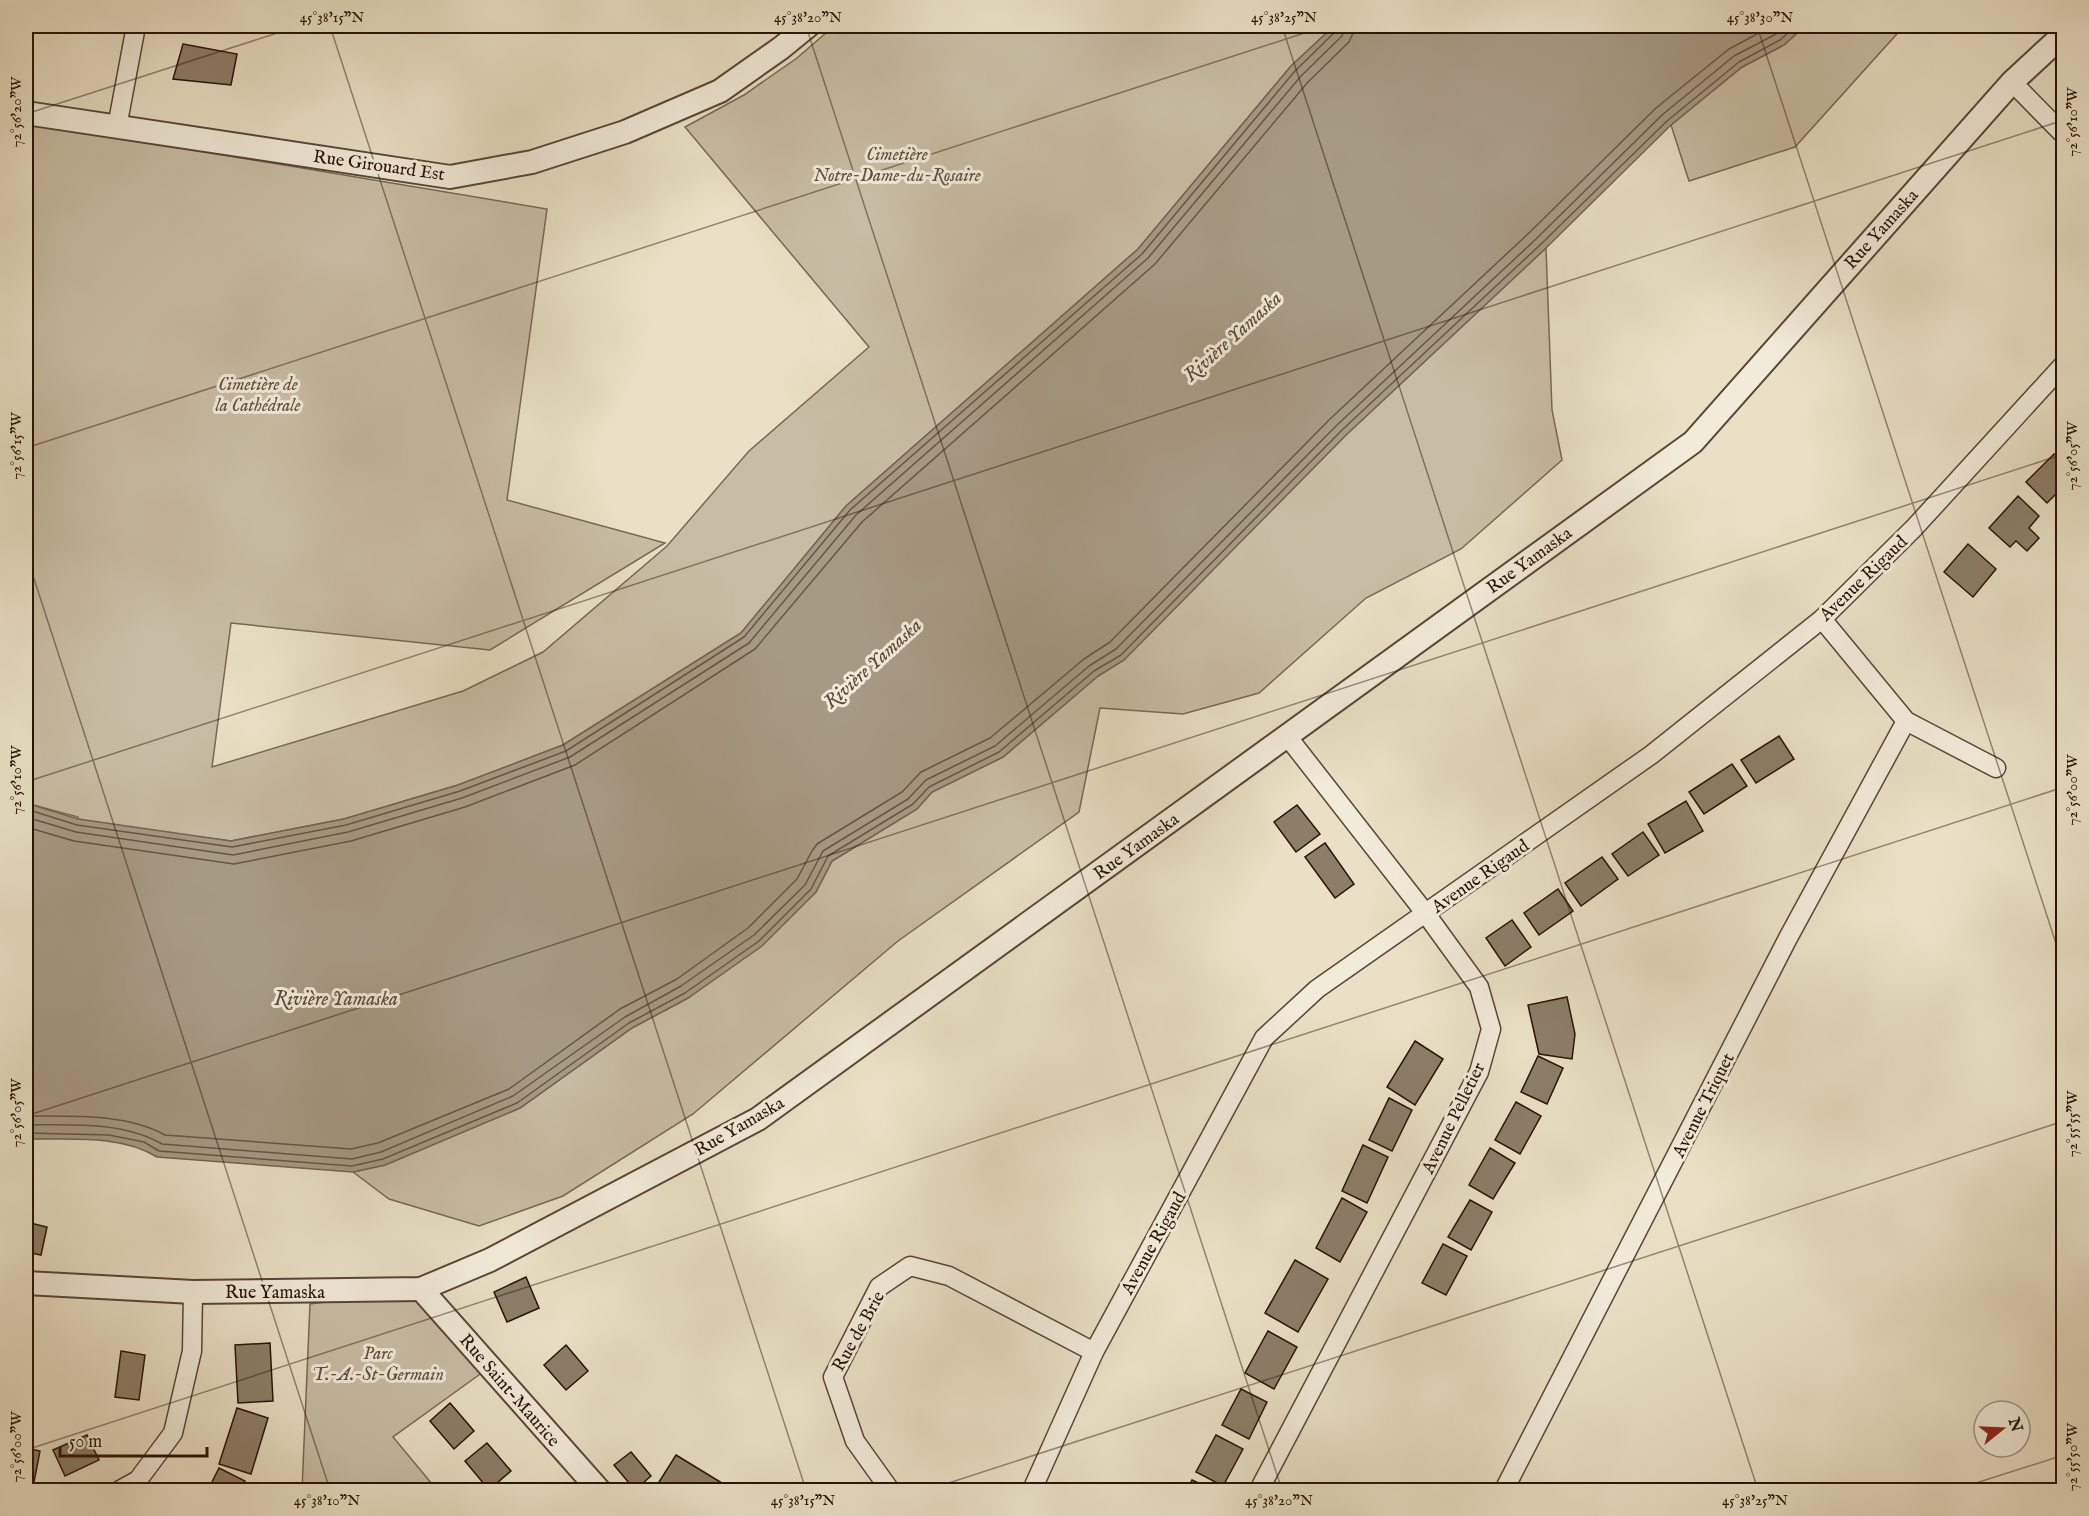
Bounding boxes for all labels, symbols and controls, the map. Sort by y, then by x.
text: 45°38'15"N [300,8,364,27]
text: 45°38'20"N [774,8,842,27]
text: 45°38'25"N [1251,8,1317,27]
text: 45°38'30"N [1727,8,1793,27]
text: 72°56'20"W [7,76,26,147]
text: 72°56'10"W [2063,87,2082,157]
park label: Cimetière Notre-Dame-du-Rosaire [813,144,981,188]
street label: Rue Girouard Est [311,146,446,187]
street label: Rue Yamaska [1840,185,1924,275]
water label: Rivière Yamaska [1179,286,1287,388]
park label: Cimetière de la Cathédrale [216,374,301,418]
text: 72°56'15"W [7,412,26,480]
text: 72°56'05"W [2063,421,2082,491]
street label: Rue Yamaska [1483,522,1577,600]
street label: Avenue Rigaud [1814,531,1913,628]
water label: Rivière Yamaska [819,613,927,715]
text: 72°56'10"W [7,745,26,815]
text: 72°56'00"W [2063,754,2082,826]
street label: Rue Yamaska [1090,808,1184,886]
street label: Avenue Rigaud [1427,835,1534,920]
water label: Rivière Yamaska [274,987,398,1012]
street label: Avenue Triquet [1668,1049,1741,1163]
street label: Avenue Pelletier [1417,1059,1491,1179]
text: 72°56'05"W [7,1078,26,1148]
text: 72°55'55"W [2063,1090,2082,1157]
street label: Rue Yamaska [691,1092,789,1162]
street label: Avenue Rigaud [1116,1188,1192,1300]
street label: Rue Yamaska [225,1282,325,1305]
street label: Rue de Brie [828,1287,891,1376]
street label: Rue Saint-Maurice [453,1330,564,1452]
park label: Parc T.-A.-St-Germain [312,1343,444,1387]
north arrow [1972,1399,2032,1459]
text: 72°56'00"W [7,1411,26,1483]
text: N [2002,1414,2026,1435]
scale bar [60,1420,207,1458]
text: 72°55'50"W [2063,1422,2082,1491]
text: 50 m [69,1431,102,1454]
text: 45°38'10"N [294,1491,360,1510]
text: 45°38'15"N [771,1491,835,1510]
text: 45°38'20"N [1245,1491,1313,1510]
text: 45°38'25"N [1722,1491,1788,1510]

